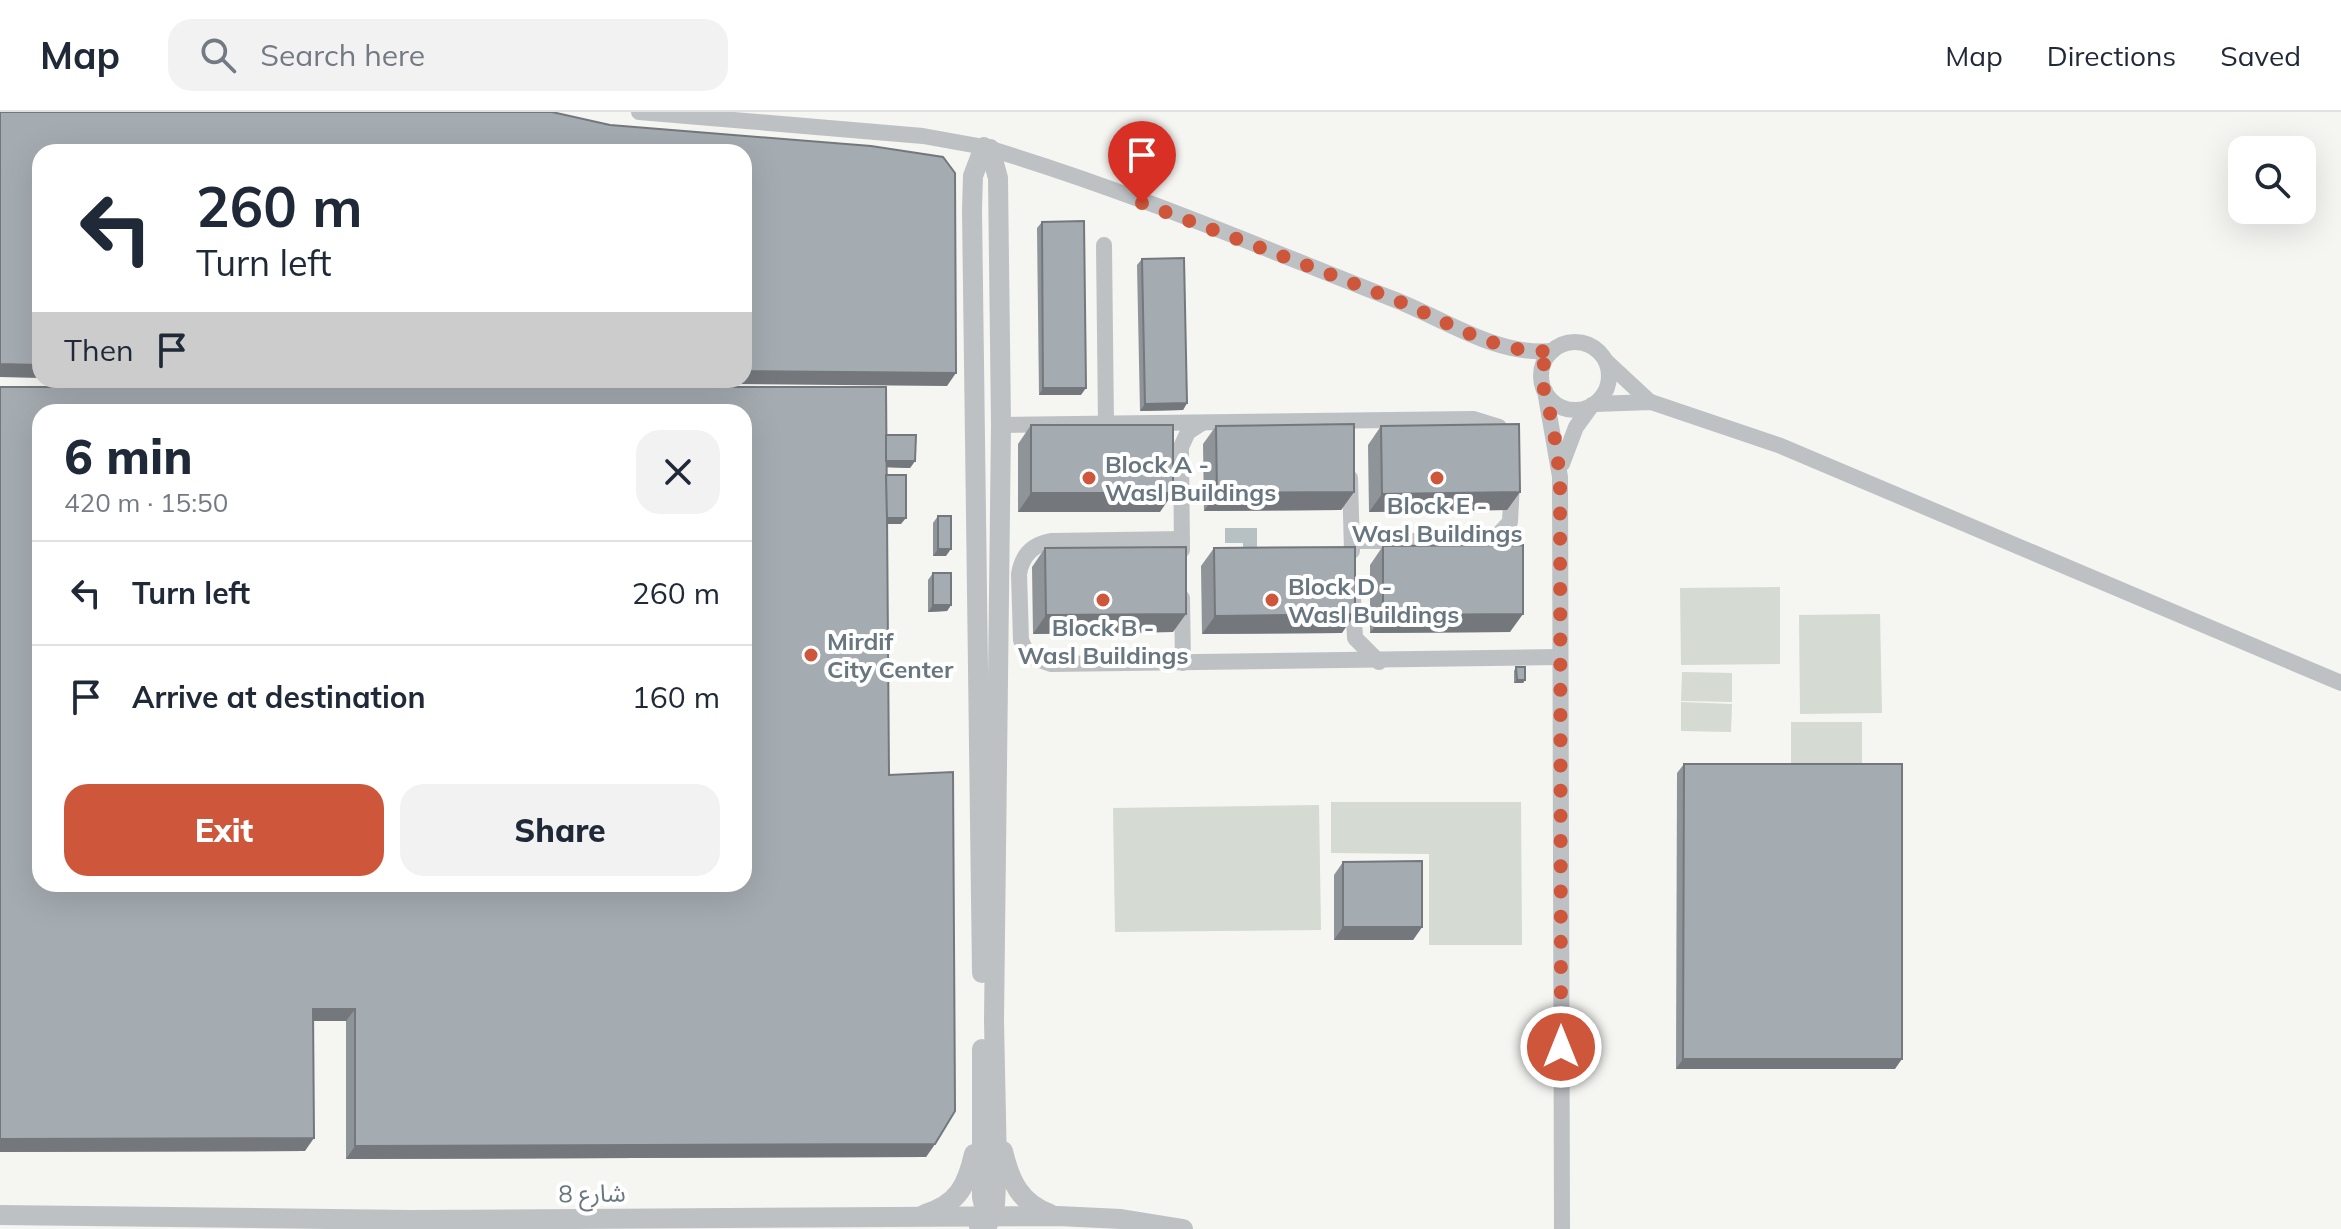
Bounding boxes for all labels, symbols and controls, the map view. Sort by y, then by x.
search box [168,19,728,91]
text: Map [40,31,120,79]
icon: search [196,33,240,77]
text: Search here [260,36,425,74]
text: Map [1945,38,2003,73]
text: Directions [2047,38,2176,73]
text: Saved [2220,38,2301,73]
pin [1108,121,1176,203]
icon: arrive [1120,133,1164,177]
map controls [2228,136,2316,224]
button: search [2228,136,2316,224]
text: 260 m [196,171,363,241]
icon: left [64,176,168,280]
text: Turn left [196,240,332,285]
icon: arrive [150,328,194,372]
text: Then [64,331,134,369]
text: 6 min [64,426,193,486]
button: close [636,430,720,514]
place label: Block A - Wasl Buildings [1105,449,1276,507]
marker: Block A - Wasl Buildings [1080,469,1098,487]
marker: Block E - Wasl Buildings [1428,469,1446,487]
text: 420 m · 15:50 [64,486,228,519]
place label: Block E - Wasl Buildings [1351,490,1523,548]
icon: left [64,571,108,615]
place label: Block D - Wasl Buildings [1288,571,1459,629]
text: Turn left [132,574,250,612]
text: 260 m [632,574,720,612]
marker: Block B - Wasl Buildings [1094,591,1112,609]
marker: Block D - Wasl Buildings [1263,591,1281,609]
place label: Block B - Wasl Buildings [1017,612,1189,670]
place label: Mirdif City Center [827,626,954,684]
marker: Mirdif City Center [802,646,820,664]
icon: arrive [64,675,108,719]
text: Arrive at destination [132,678,426,716]
text: 160 m [632,678,720,716]
button: Exit [64,784,384,876]
button: Share [400,784,720,876]
position arrow [1519,1005,1603,1089]
street label: شارع 8 [558,1177,626,1212]

